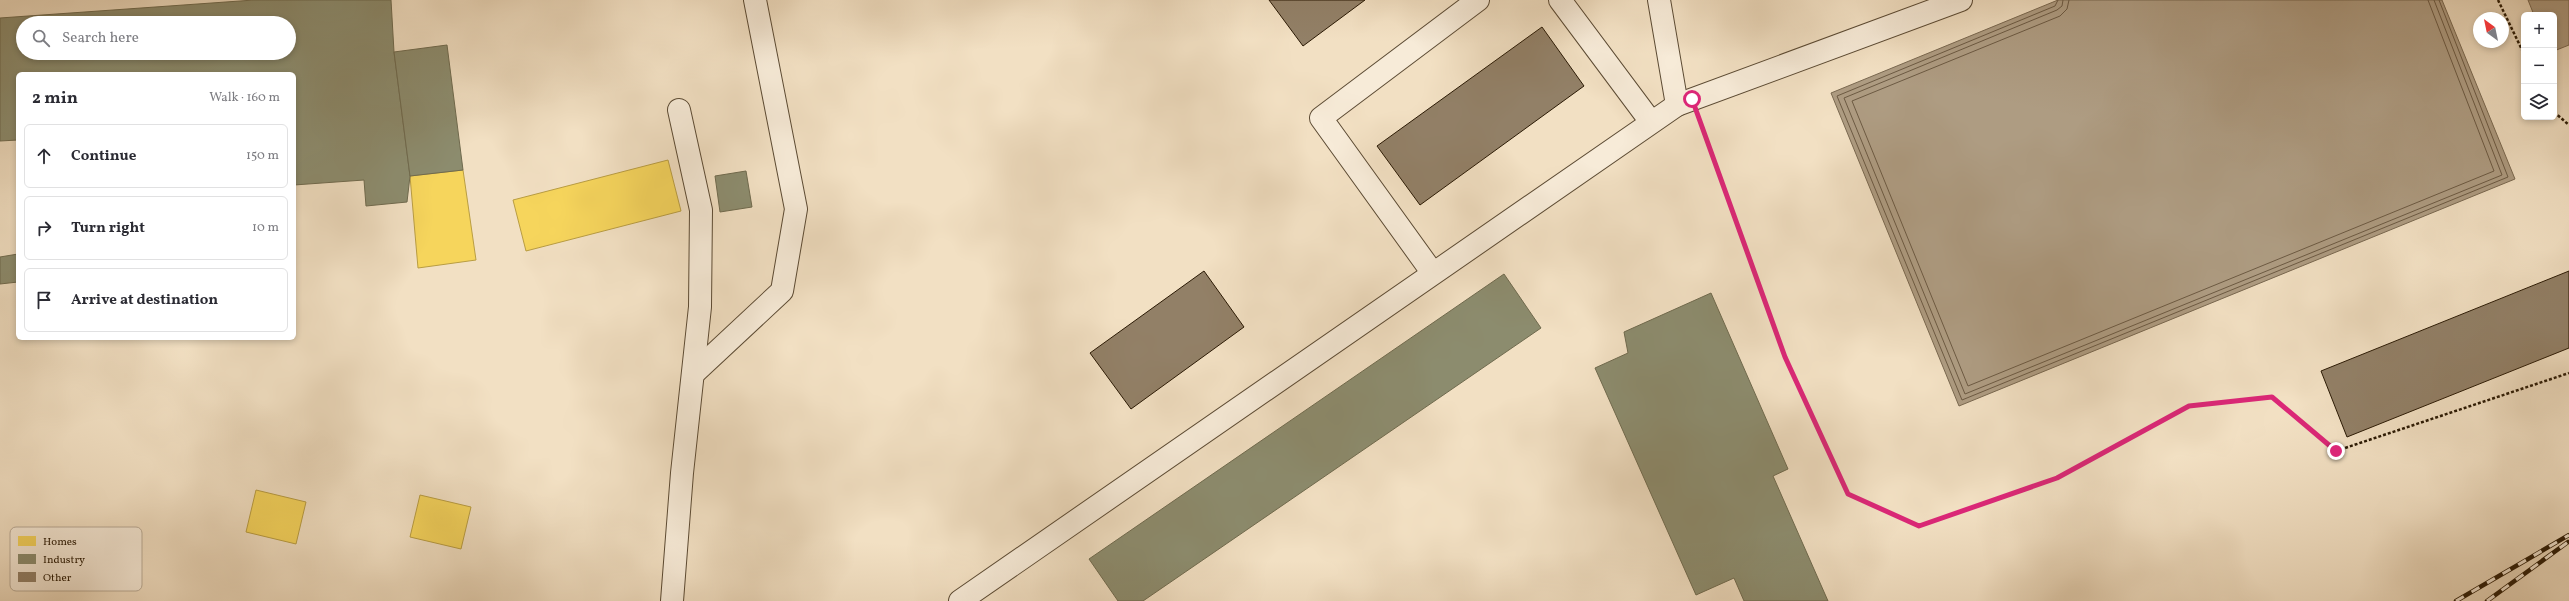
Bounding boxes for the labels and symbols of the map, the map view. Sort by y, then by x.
north arrow [2473,12,2509,48]
route start [1683,90,1701,108]
route end [2327,442,2345,460]
legend [10,527,142,591]
text: Homes [43,535,77,550]
text: Industry [43,553,85,568]
text: Other [43,571,72,586]

